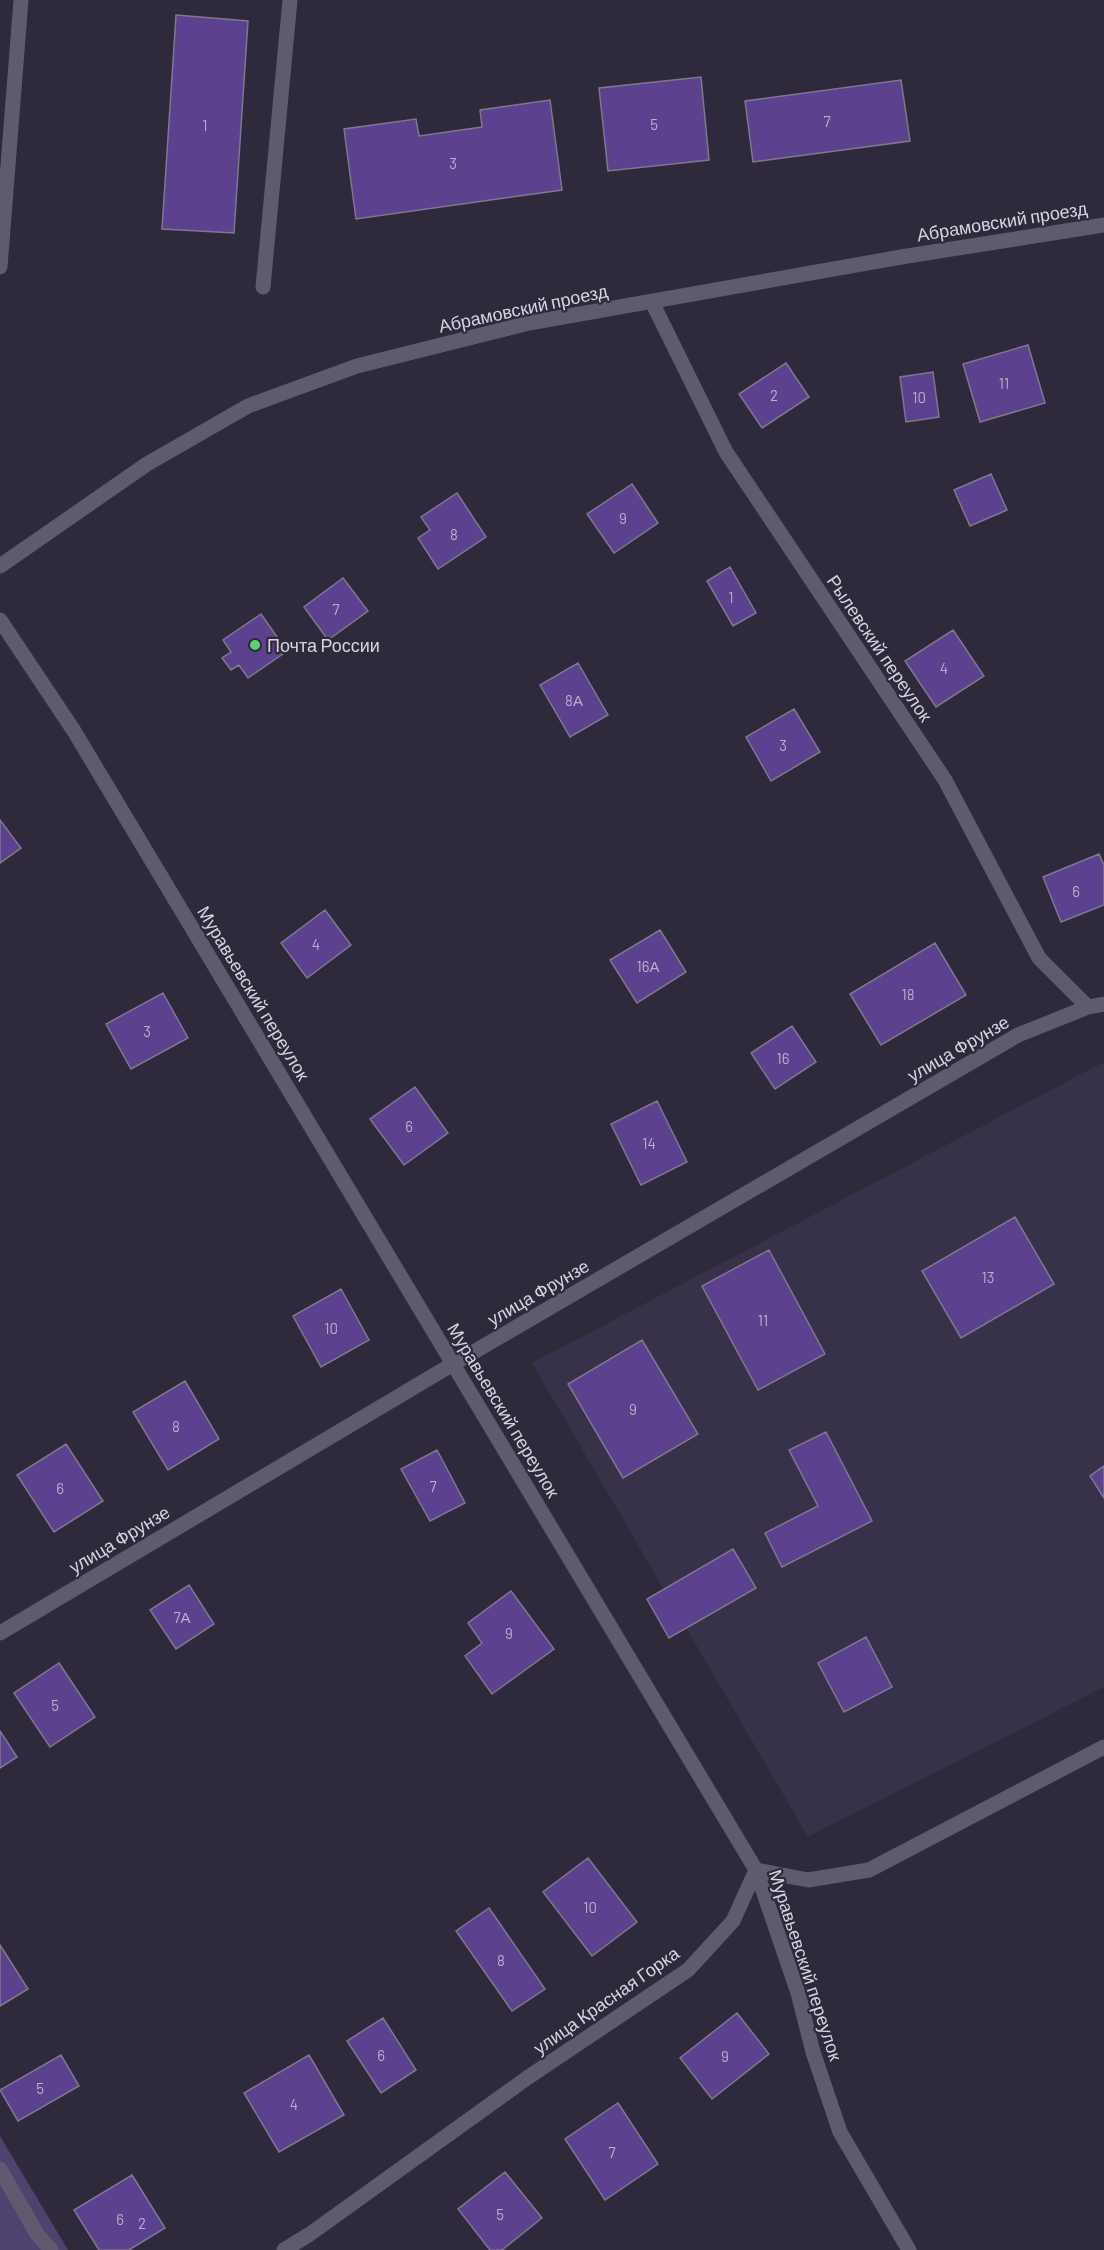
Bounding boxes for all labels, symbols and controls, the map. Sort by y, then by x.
house number: 7 [823,112,831,130]
house number: 5 [650,115,658,133]
house number: 1 [202,116,208,134]
house number: 3 [449,154,457,172]
street label: Абрамовский проезд [915,197,1089,245]
street label: Абрамовский проезд [436,279,610,337]
house number: 11 [999,374,1009,392]
house number: 2 [770,386,778,404]
house number: 10 [912,388,926,406]
house number: 9 [619,509,627,527]
house number: 8 [450,525,458,543]
street label: Рылевский переулок [823,570,937,726]
house number: 1 [728,588,734,606]
house number: 7 [332,600,340,618]
place label: Почта России [267,634,380,656]
marker: Почта России [248,638,262,652]
house number: 4 [940,659,948,677]
house number: 8А [565,691,583,709]
house number: 3 [779,736,787,754]
house number: 6 [1072,882,1080,900]
street label: Муравьевский переулок [193,902,315,1084]
house number: 4 [312,935,320,953]
house number: 16А [637,957,659,975]
house number: 18 [901,985,915,1003]
street label: улица Фрунзе [903,1010,1013,1086]
house number: 3 [143,1022,151,1040]
house number: 16 [777,1049,789,1067]
house number: 6 [405,1117,413,1135]
house number: 14 [642,1134,656,1152]
street label: улица Фрунзе [483,1254,593,1330]
house number: 13 [982,1268,994,1286]
house number: 11 [758,1311,768,1329]
house number: 10 [324,1319,338,1337]
street label: Муравьевский переулок [443,1319,565,1501]
house number: 9 [629,1400,637,1418]
house number: 8 [172,1417,180,1435]
house number: 7 [429,1477,437,1495]
house number: 6 [56,1479,64,1497]
street label: улица Фрунзе [65,1500,173,1578]
house number: 7А [173,1608,191,1626]
house number: 9 [505,1624,513,1642]
house number: 5 [51,1696,59,1714]
street label: Муравьевский переулок [765,1867,847,2063]
house number: 10 [583,1898,597,1916]
street label: улица Красная Горка [529,1941,684,2059]
house number: 8 [497,1951,505,1969]
house number: 6 [377,2046,385,2064]
house number: 9 [721,2047,729,2065]
house number: 5 [36,2079,44,2097]
house number: 4 [290,2095,298,2113]
house number: 7 [608,2143,616,2161]
house number: 5 [496,2205,504,2223]
house number: 6 [116,2210,124,2228]
house number: 2 [138,2214,146,2232]

